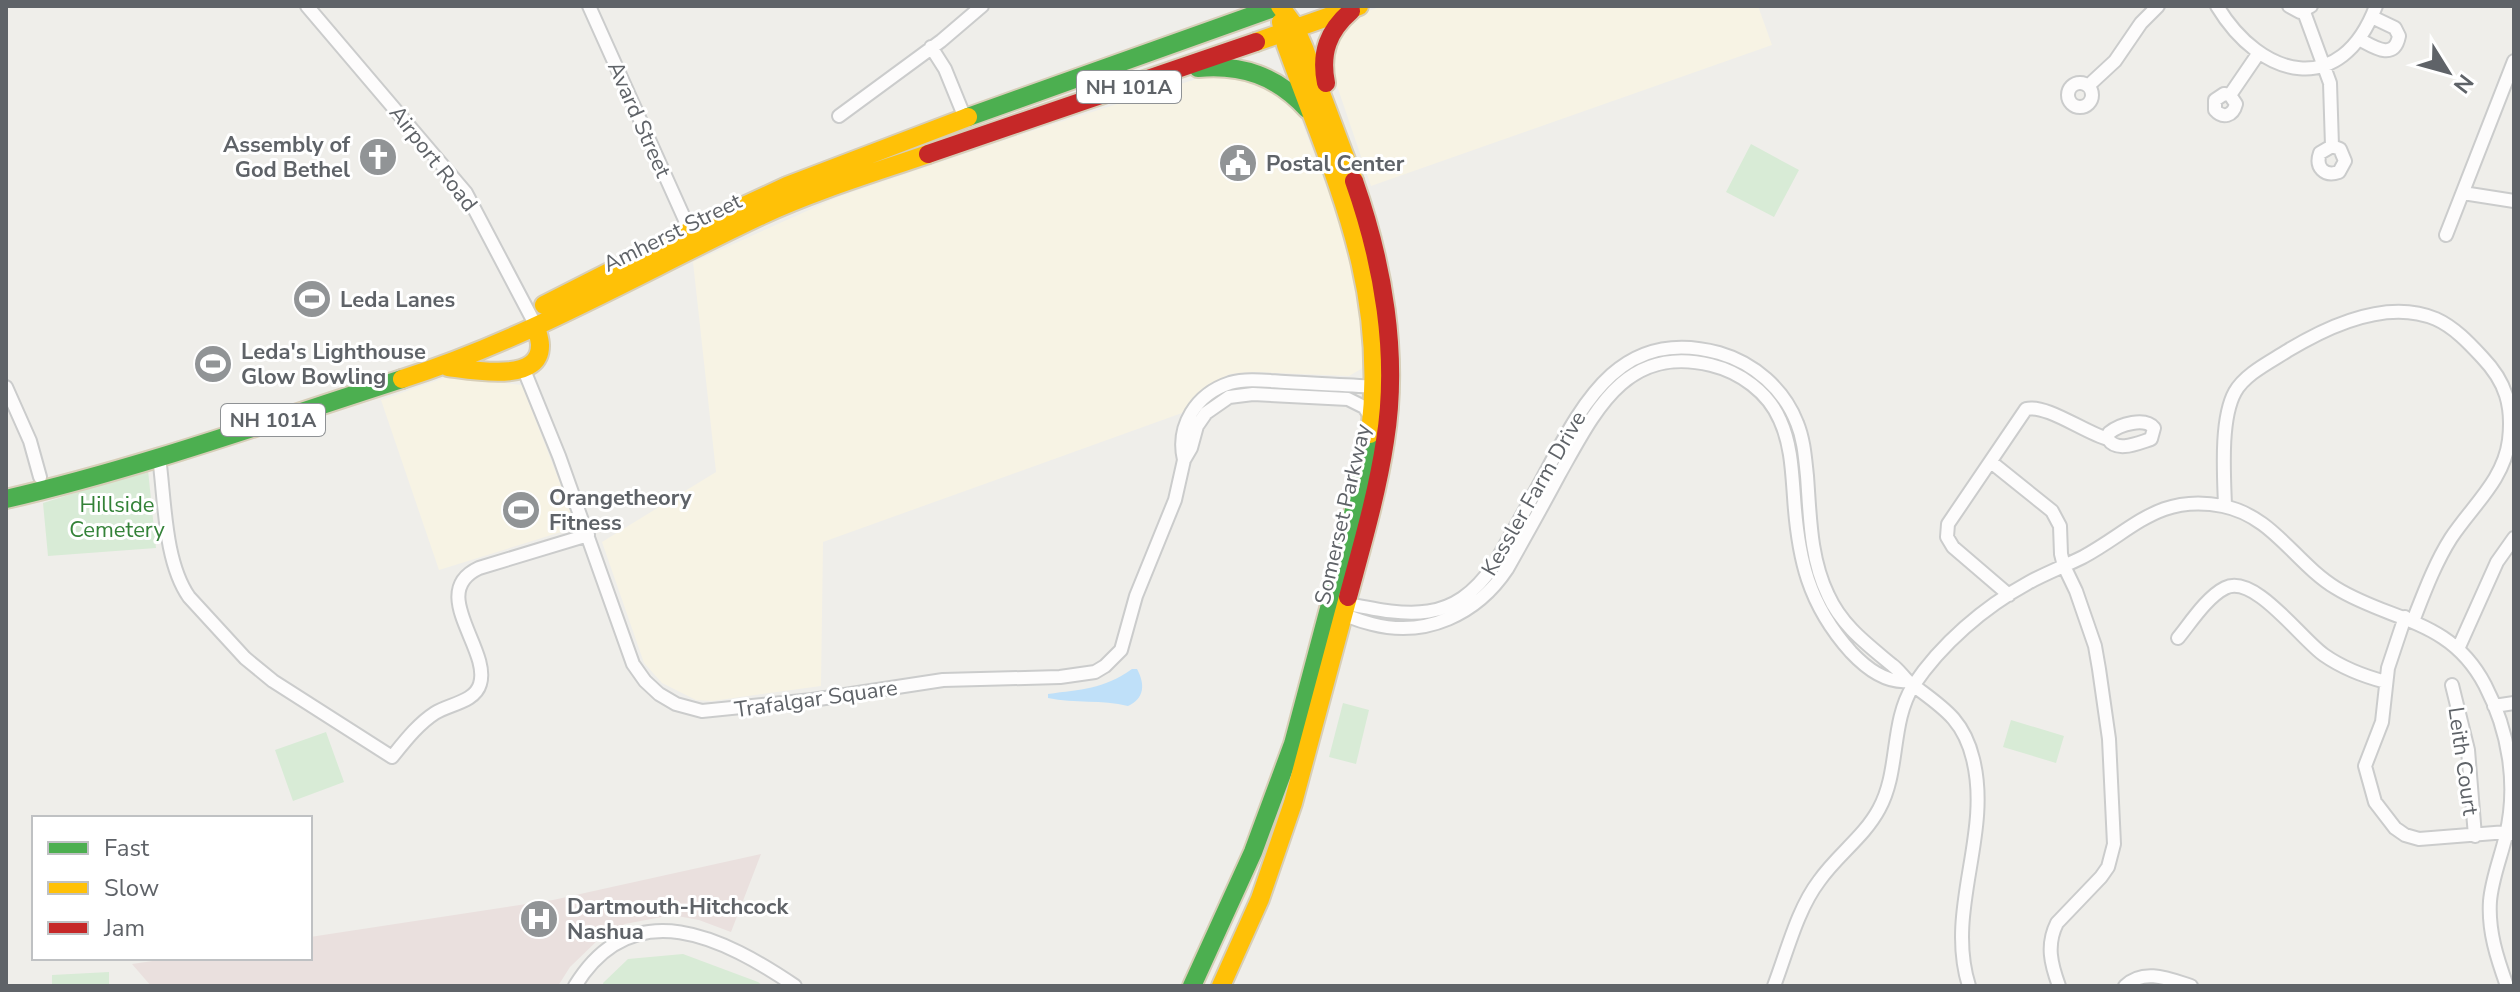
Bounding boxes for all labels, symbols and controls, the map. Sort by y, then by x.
north arrow [2408,32,2488,112]
street label: Avard Street [600,56,678,183]
text: N [2446,68,2480,99]
road number: NH 101A [1077,71,1181,103]
street label: Airport Road [382,99,484,218]
place label: Assembly of God Bethel [223,130,351,185]
church icon: Assembly of God Bethel [357,136,399,178]
public building icon: Postal Center [1217,142,1259,184]
place label: Postal Center [1266,149,1405,179]
street label: Amherst Street [598,186,747,279]
sports icon: Leda Lanes [291,278,333,320]
place label: Leda Lanes [340,285,455,315]
place label: Leda's Lighthouse Glow Bowling [241,337,426,392]
sports icon: Leda's Lighthouse Glow Bowling [192,343,234,385]
road number: NH 101A [221,404,325,436]
street label: Kessler Farm Drive [1474,406,1593,581]
street label: Somerset Parkway [1308,420,1378,607]
place label: Orangetheory Fitness [549,483,692,538]
sports icon: Orangetheory Fitness [500,489,542,531]
park label: Hillside Cemetery [69,490,165,545]
street label: Trafalgar Square [733,673,900,725]
street label: Leith Court [2441,705,2486,818]
legend [32,816,312,960]
text: Fast [104,832,150,864]
text: Slow [104,872,159,904]
place label: Dartmouth-Hitchcock Nashua [567,892,789,947]
hospital icon: Dartmouth-Hitchcock Nashua [518,898,560,940]
text: Jam [103,912,145,944]

